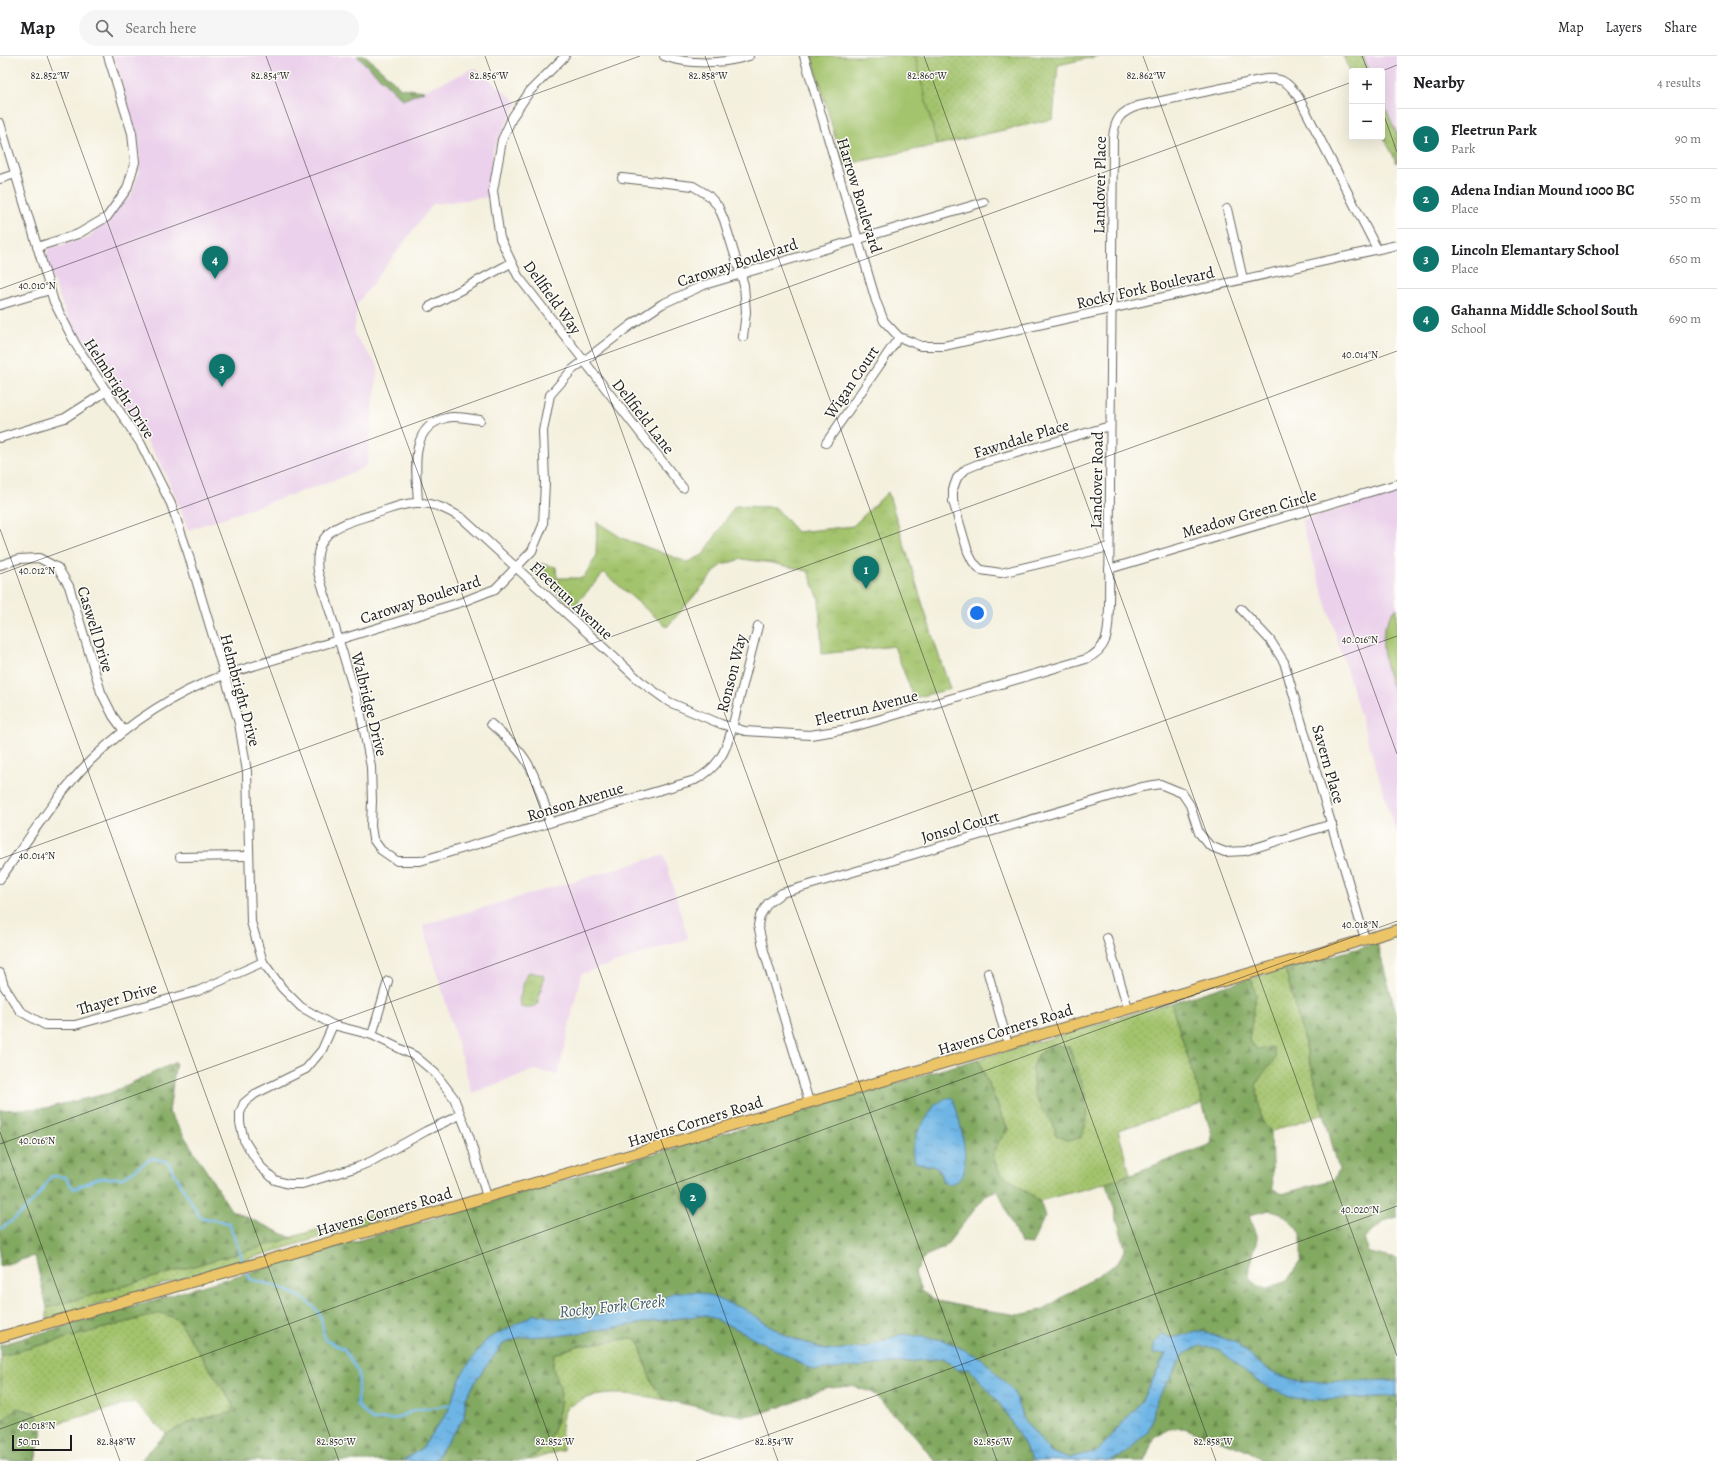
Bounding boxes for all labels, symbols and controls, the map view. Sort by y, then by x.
search box [79,10,359,46]
text: Map [20,15,55,41]
icon: search [93,17,115,39]
text: Search here [125,18,197,38]
text: Map [1558,18,1584,37]
text: Layers [1606,18,1642,37]
text: Share [1664,18,1697,37]
map controls [1349,68,1385,140]
button: + [1349,68,1385,104]
text: 82.852°W [31,69,70,82]
text: 82.854°W [251,69,290,82]
text: 82.856°W [470,69,509,82]
text: 82.858°W [689,69,728,82]
text: 82.860°W [907,69,948,82]
text: 82.862°W [1126,69,1166,82]
text: Nearby [1413,71,1464,94]
text: 4 results [1657,74,1701,91]
button: − [1349,104,1385,140]
text: Fleetrun Park [1451,120,1537,140]
text: 1 [1424,130,1428,147]
text: 90 m [1675,130,1701,147]
street label: Harrow Boulevard [831,135,887,256]
street label: Landover Place [1088,136,1112,234]
text: Park [1451,140,1475,157]
text: Adena Indian Mound 1000 BC [1451,180,1635,200]
text: 2 [1423,190,1429,207]
text: 550 m [1670,190,1701,207]
text: Place [1451,200,1479,217]
street label: Caroway Boulevard [674,233,801,293]
text: Lincoln Elemantary School [1451,240,1619,260]
pin: 4 [202,246,228,279]
text: 3 [1423,250,1429,267]
text: 650 m [1669,250,1701,267]
street label: Dellfield Way [518,256,587,340]
text: Place [1451,260,1479,277]
street label: Rocky Fork Boulevard [1074,261,1217,315]
text: 40.010°N [18,279,56,292]
text: Gahanna Middle School South [1451,300,1638,320]
text: 4 [1423,310,1429,327]
text: 690 m [1669,310,1701,327]
text: School [1451,320,1486,337]
street label: Helmbright Drive [78,334,160,443]
street label: Wigan Court [819,342,884,424]
text: 40.014°N [1342,348,1378,361]
pin: 3 [209,354,235,387]
street label: Dellfield Lane [607,374,680,459]
street label: Fawndale Place [971,414,1072,464]
street label: Landover Road [1085,431,1109,529]
street label: Meadow Green Circle [1179,484,1319,544]
pin: 1 [853,556,879,589]
street label: Fleetrun Avenue [525,557,618,645]
text: 40.012°N [19,564,55,577]
street label: Caroway Boulevard [357,570,484,630]
street label: Caswell Drive [72,584,119,675]
your location [967,603,987,623]
street label: Helmbright Drive [214,631,266,749]
street label: Ronson Way [712,631,753,715]
text: 40.016°N [1342,633,1378,646]
street label: Walbridge Drive [345,649,393,759]
street label: Fleetrun Avenue [812,684,920,731]
street label: Savern Place [1306,722,1350,806]
street label: Ronson Avenue [524,777,626,827]
street label: Jonsol Court [919,805,1002,849]
text: 40.014°N [19,849,55,862]
text: 40.018°N [1342,918,1378,931]
street label: Thayer Drive [75,977,160,1021]
street label: Havens Corners Road [935,999,1076,1061]
street label: Havens Corners Road [625,1091,766,1153]
text: 40.016°N [19,1134,55,1147]
street label: Havens Corners Road [314,1182,455,1242]
pin: 2 [680,1183,706,1216]
text: 40.020°N [1341,1203,1379,1216]
water label: Rocky Fork Creek [558,1289,667,1323]
text: 40.018°N [19,1419,55,1432]
scale bar [12,1433,72,1452]
text: 50 m [18,1434,40,1449]
text: 82.848°W [96,1435,136,1448]
text: 82.850°W [316,1435,356,1448]
text: 82.852°W [536,1435,575,1448]
text: 82.854°W [755,1435,794,1448]
text: 82.856°W [974,1435,1013,1448]
text: 82.858°W [1194,1435,1233,1448]

